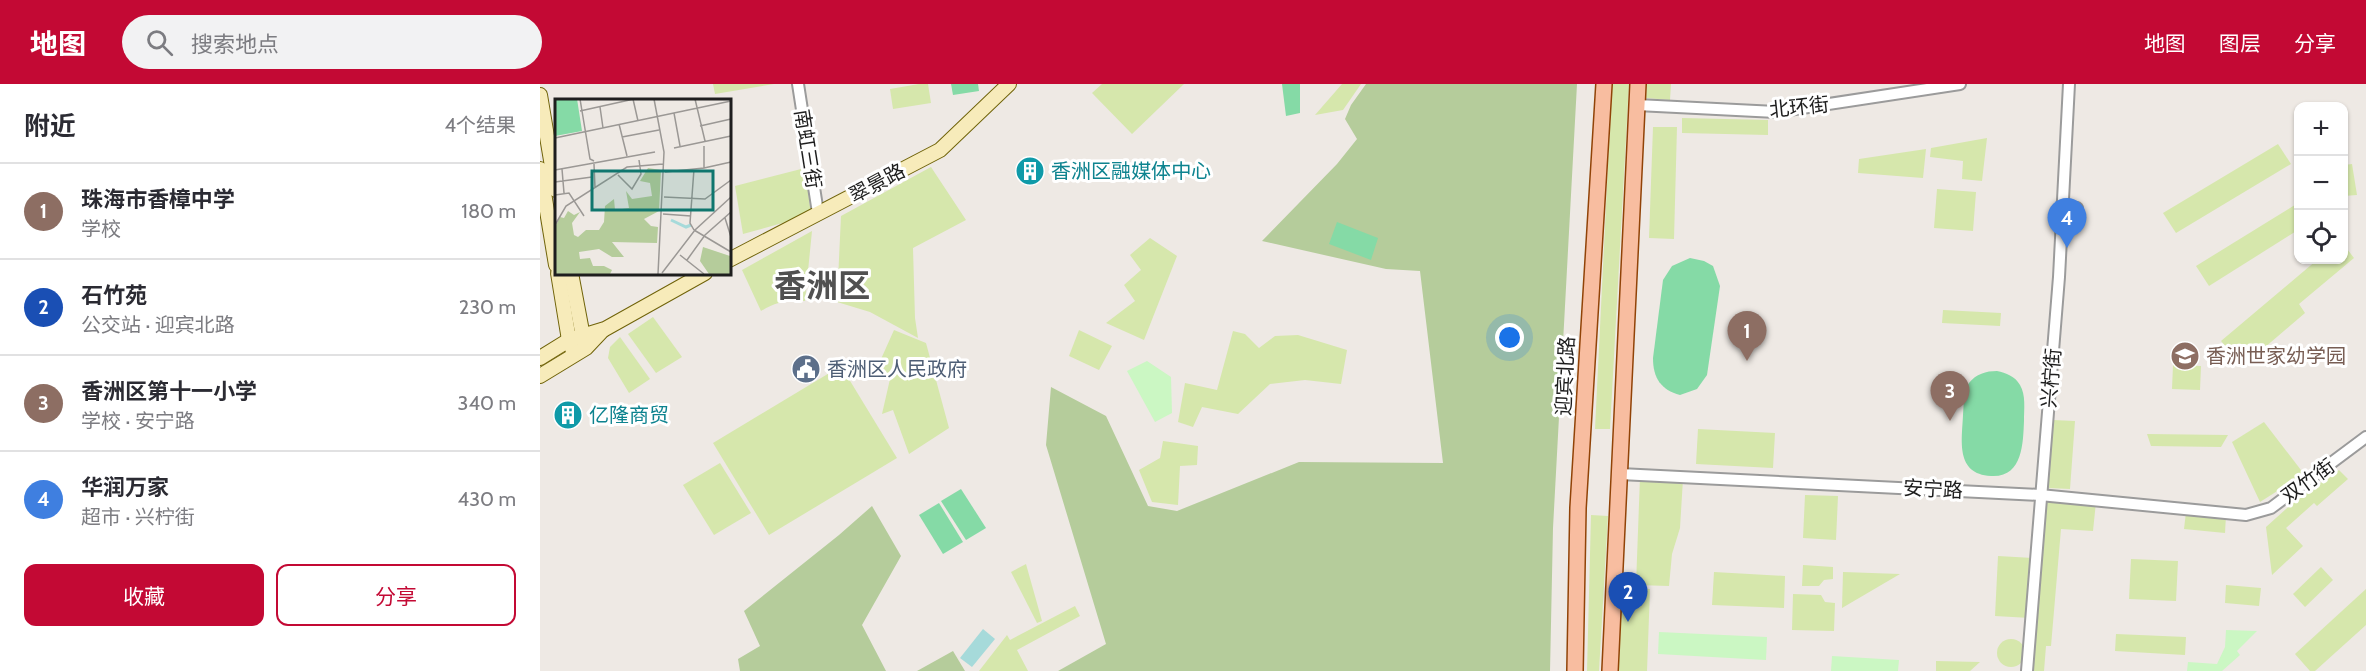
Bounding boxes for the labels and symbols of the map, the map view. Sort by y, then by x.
street label: 北环街 [1768,92,1830,122]
inset map [555,99,730,274]
street label: 南虹三街 [790,108,826,190]
building icon: 香洲区融媒体中心 [1014,155,1046,187]
street label: 翠景路 [845,158,909,208]
place label: 香洲区融媒体中心 [1051,159,1211,183]
pin: 4 [2048,198,2086,248]
district label: 香洲区 [774,266,870,305]
pin: 1 [1728,312,1766,361]
your location [1495,323,1524,352]
street label: 迎宾北路 [1551,335,1579,417]
school or university icon: 香洲世家幼学园 [2169,340,2201,372]
place label: 香洲世家幼学园 [2206,344,2346,368]
street label: 兴柠街 [2036,347,2066,409]
public building icon: 香洲区人民政府 [790,353,822,385]
place label: 香洲区人民政府 [827,357,967,381]
pin: 3 [1930,372,1970,421]
building icon: 亿隆商贸 [552,399,584,431]
place label: 亿隆商贸 [589,403,669,427]
street label: 双竹街 [2277,454,2339,508]
street label: 安宁路 [1902,475,1964,503]
pin: 2 [1608,572,1648,622]

